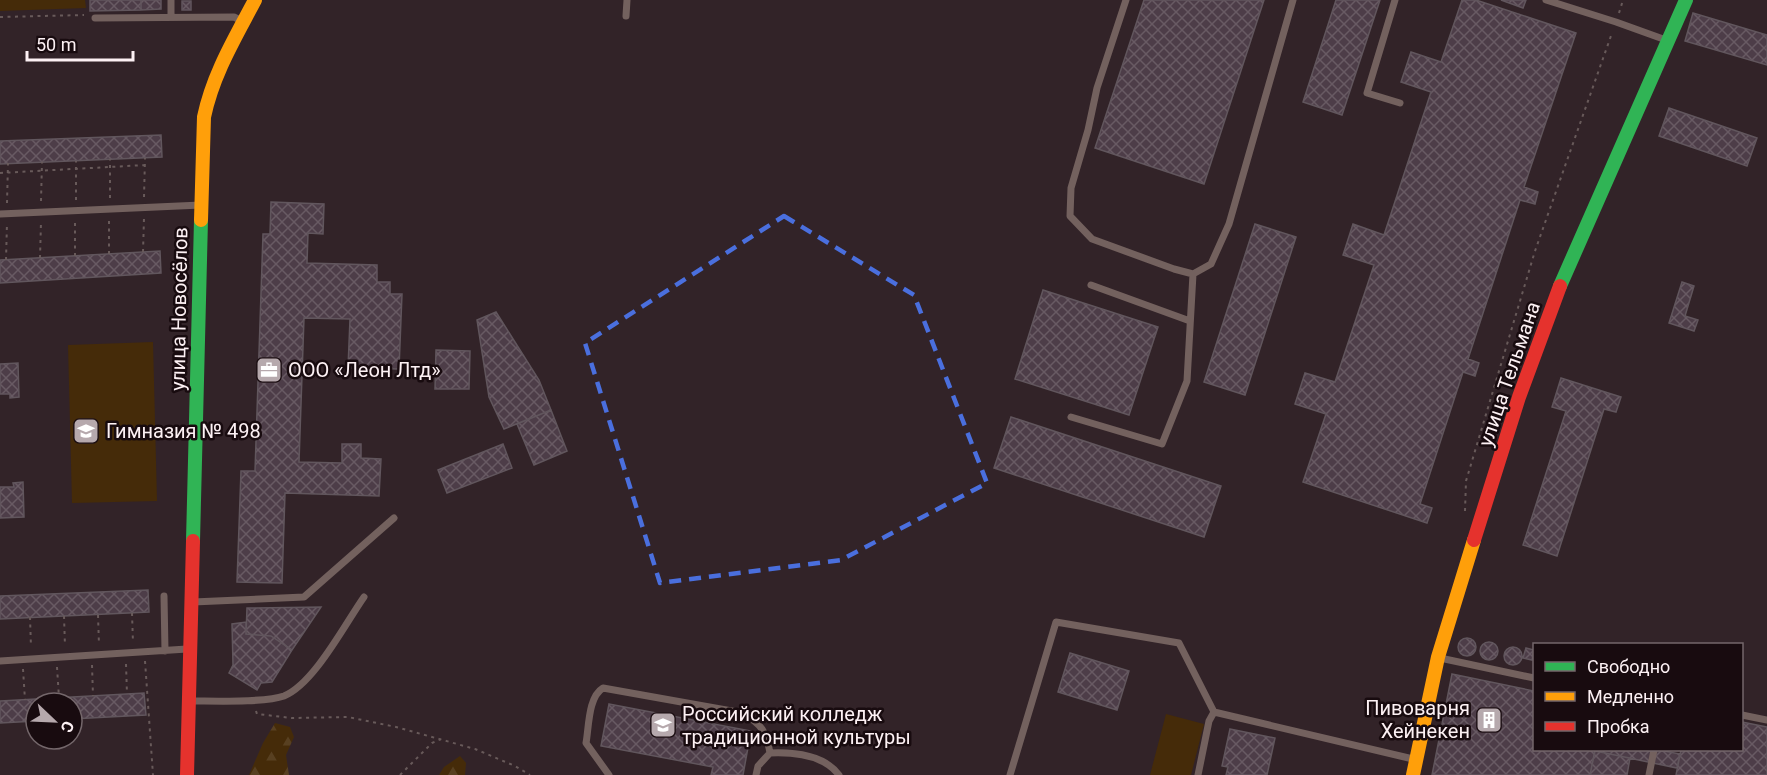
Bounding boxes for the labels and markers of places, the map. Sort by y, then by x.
office icon: ООО «Леон Лтд» [254,355,284,385]
place label: ООО «Леон Лтд» [288,358,441,382]
school or university icon: Гимназия № 498 [71,416,101,446]
place label: Гимназия № 498 [106,419,261,443]
place label: Пивоварня Хейнекен [1365,696,1470,743]
place label: Российский колледж традиционной культуры [682,702,911,749]
building icon: Пивоварня Хейнекен [1474,705,1504,735]
school or university icon: Российский колледж традиционной культуры [648,710,678,740]

